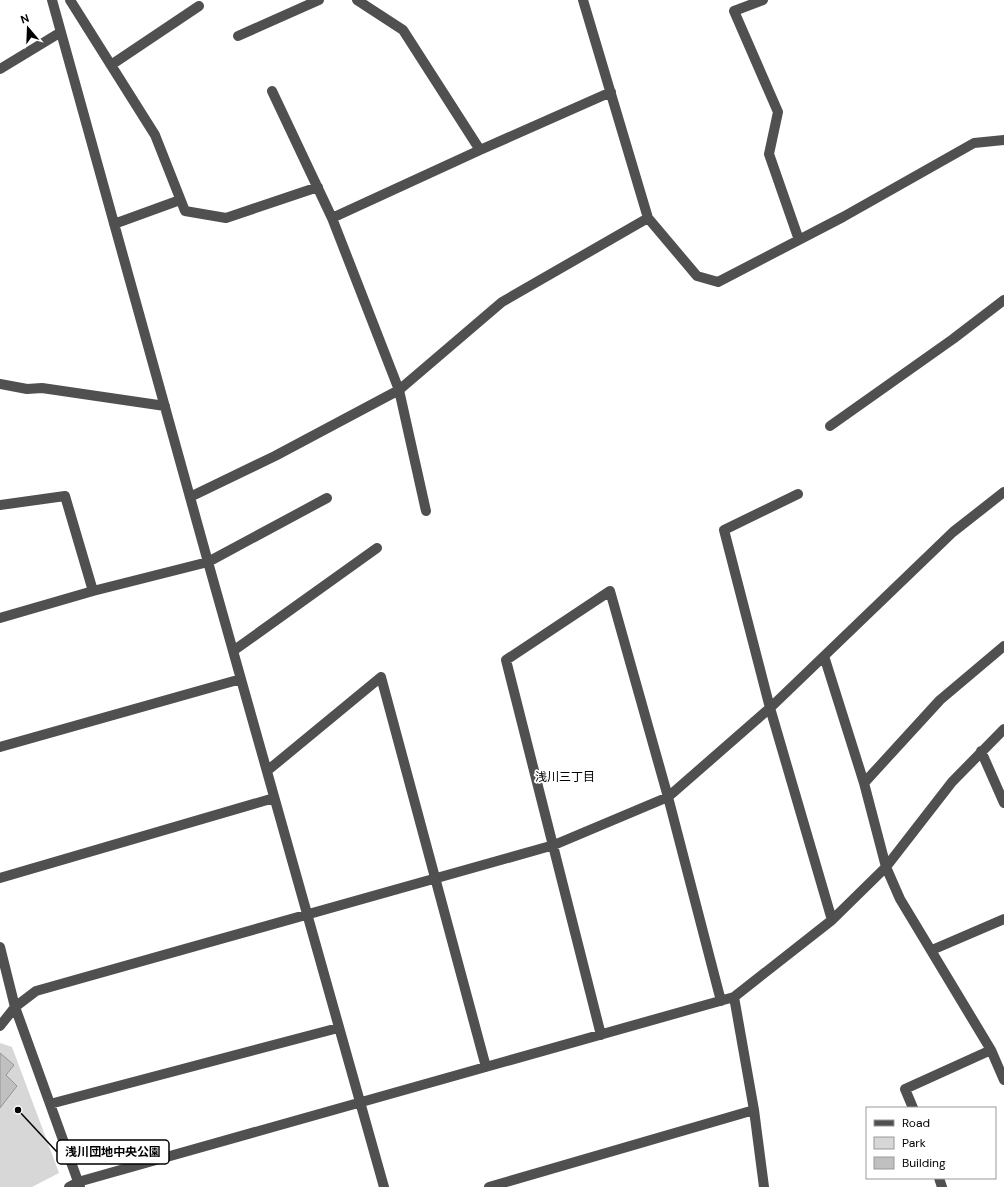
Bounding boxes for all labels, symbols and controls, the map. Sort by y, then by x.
north arrow [8,8,48,48]
text: N [19,11,31,26]
district label: 浅川三丁目 [535,769,595,785]
legend [866,1107,996,1179]
text: Road [902,1115,930,1131]
text: Park [902,1135,926,1151]
callout: 浅川団地中央公園 [57,1140,169,1164]
text: 浅川団地中央公園 [65,1144,161,1160]
text: Building [902,1155,946,1171]

